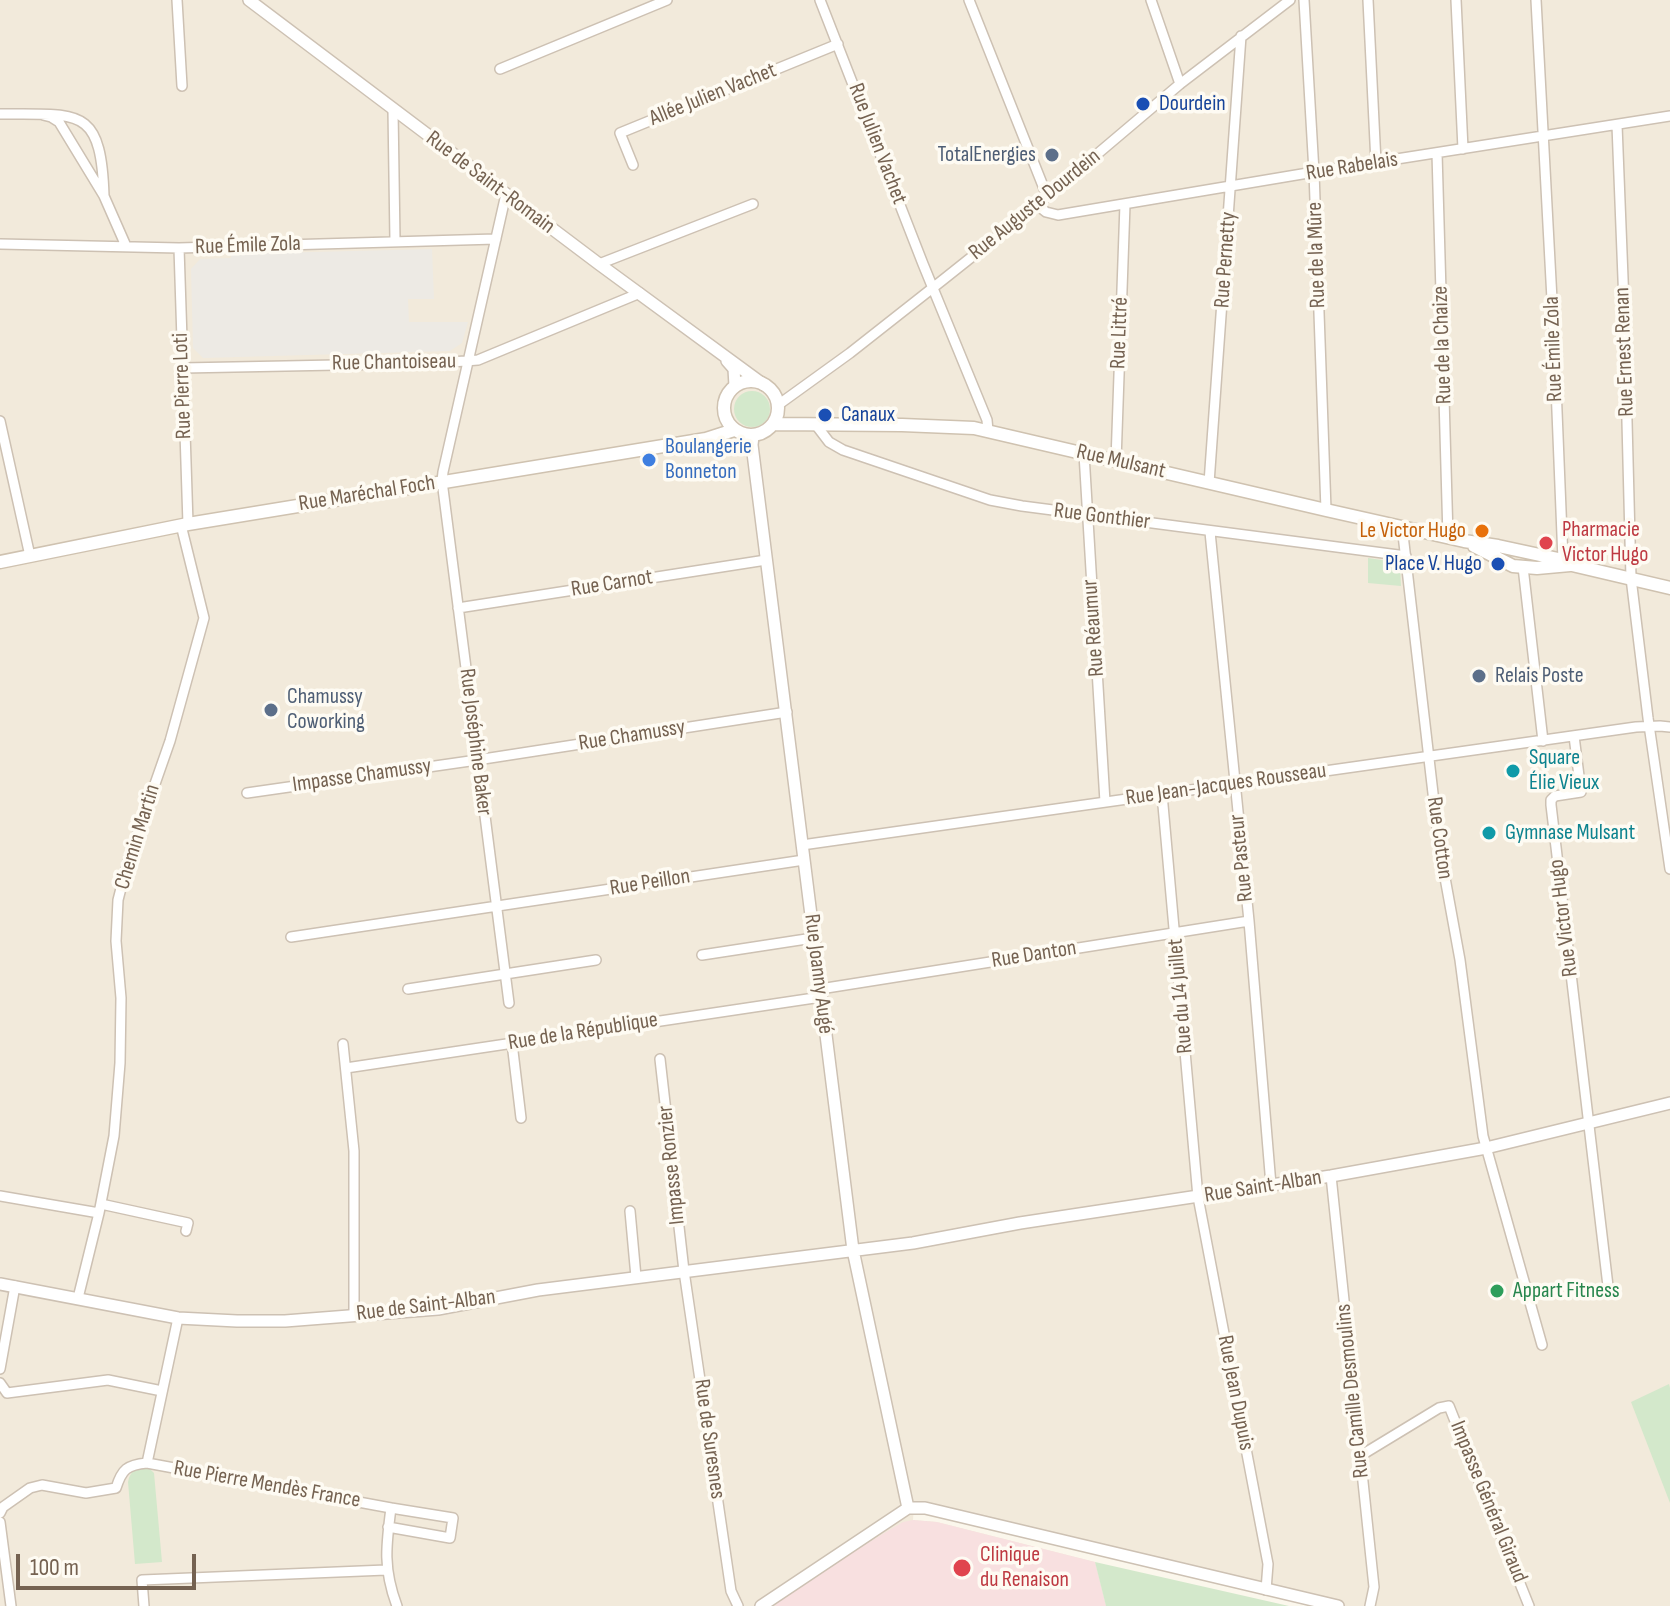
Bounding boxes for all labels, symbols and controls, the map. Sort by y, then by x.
street label: Allée Julien Vachet [646,58,780,132]
street label: Rue Julien Vachet [842,80,912,208]
place label: Dourdein [1159,91,1226,117]
marker: Dourdein [1134,95,1152,113]
street label: Rue de Saint-Romain [420,126,560,240]
place label: TotalEnergies [938,142,1036,168]
street label: Rue Auguste Dourdein [964,144,1106,266]
marker: TotalEnergies [1043,146,1061,164]
street label: Rue Rabelais [1304,147,1400,187]
street label: Rue de la Mûre [1302,201,1332,309]
street label: Rue Pernetty [1209,211,1243,309]
street label: Rue Émile Zola [195,231,301,261]
street label: Rue de la Chaize [1428,285,1458,405]
street label: Rue Ernest Renan [1610,287,1640,417]
street label: Rue Littré [1106,296,1134,370]
street label: Rue Émile Zola [1539,296,1569,402]
street label: Rue Pierre Loti [168,332,198,440]
street label: Rue Chantoiseau [332,349,456,377]
place label: Canaux [841,402,895,428]
marker: Canaux [816,406,834,424]
place label: Boulangerie Bonneton [665,434,752,486]
street label: Rue Mulsant [1074,439,1168,485]
marker: Boulangerie Bonneton [640,451,658,469]
street label: Rue Maréchal Foch [297,470,437,518]
street label: Rue Gonthier [1052,498,1152,536]
place label: Pharmacie Victor Hugo [1562,517,1648,568]
place label: Le Victor Hugo [1359,518,1466,544]
marker: Le Victor Hugo [1473,522,1491,540]
marker: Pharmacie Victor Hugo [1537,534,1555,552]
place label: Place V. Hugo [1385,551,1482,577]
marker: Place V. Hugo [1489,555,1507,573]
street label: Rue Carnot [569,565,655,603]
street label: Rue Réaumur [1077,578,1111,678]
place label: Relais Poste [1495,663,1583,689]
street label: Rue Joséphine Baker [453,667,497,817]
marker: Relais Poste [1470,667,1488,685]
place label: Chamussy Coworking [287,684,365,736]
marker: Chamussy Coworking [262,701,280,719]
street label: Rue Chamussy [577,715,687,757]
place label: Square Élie Vieux [1529,745,1599,796]
street label: Impasse Chamussy [291,753,433,799]
street label: Rue Jean-Jacques Rousseau [1124,758,1328,812]
marker: Square Élie Vieux [1504,762,1522,780]
street label: Chemin Martin [110,781,166,893]
street label: Rue Cotton [1420,795,1458,881]
street label: Rue Pasteur [1224,813,1260,903]
place label: Gymnase Mulsant [1505,820,1635,846]
marker: Gymnase Mulsant [1480,824,1498,842]
street label: Rue Victor Hugo [1544,858,1584,978]
street label: Rue Peillon [608,864,692,902]
street label: Rue Joanny Augé [798,912,838,1036]
street label: Rue Danton [990,935,1078,975]
street label: Rue du 14 Juillet [1163,937,1199,1055]
street label: Rue de la République [506,1007,660,1057]
street label: Impasse Ronzier [653,1104,691,1226]
street label: Rue Saint-Alban [1202,1165,1324,1209]
place label: Appart Fitness [1513,1278,1620,1304]
marker: Appart Fitness [1488,1282,1506,1300]
street label: Rue de Saint-Alban [355,1284,497,1328]
street label: Rue Camille Desmoulins [1331,1303,1375,1479]
street label: Rue Jean Dupuis [1211,1333,1259,1453]
street label: Rue de Suresnes [688,1377,730,1501]
street label: Impasse Général Giraud [1444,1417,1532,1587]
street label: Rue Pierre Mendès France [172,1456,362,1514]
scale bar [20,1538,200,1588]
place label: Clinique du Renaison [980,1542,1069,1594]
text: 100 m [30,1553,79,1582]
marker: Clinique du Renaison [951,1557,973,1579]

